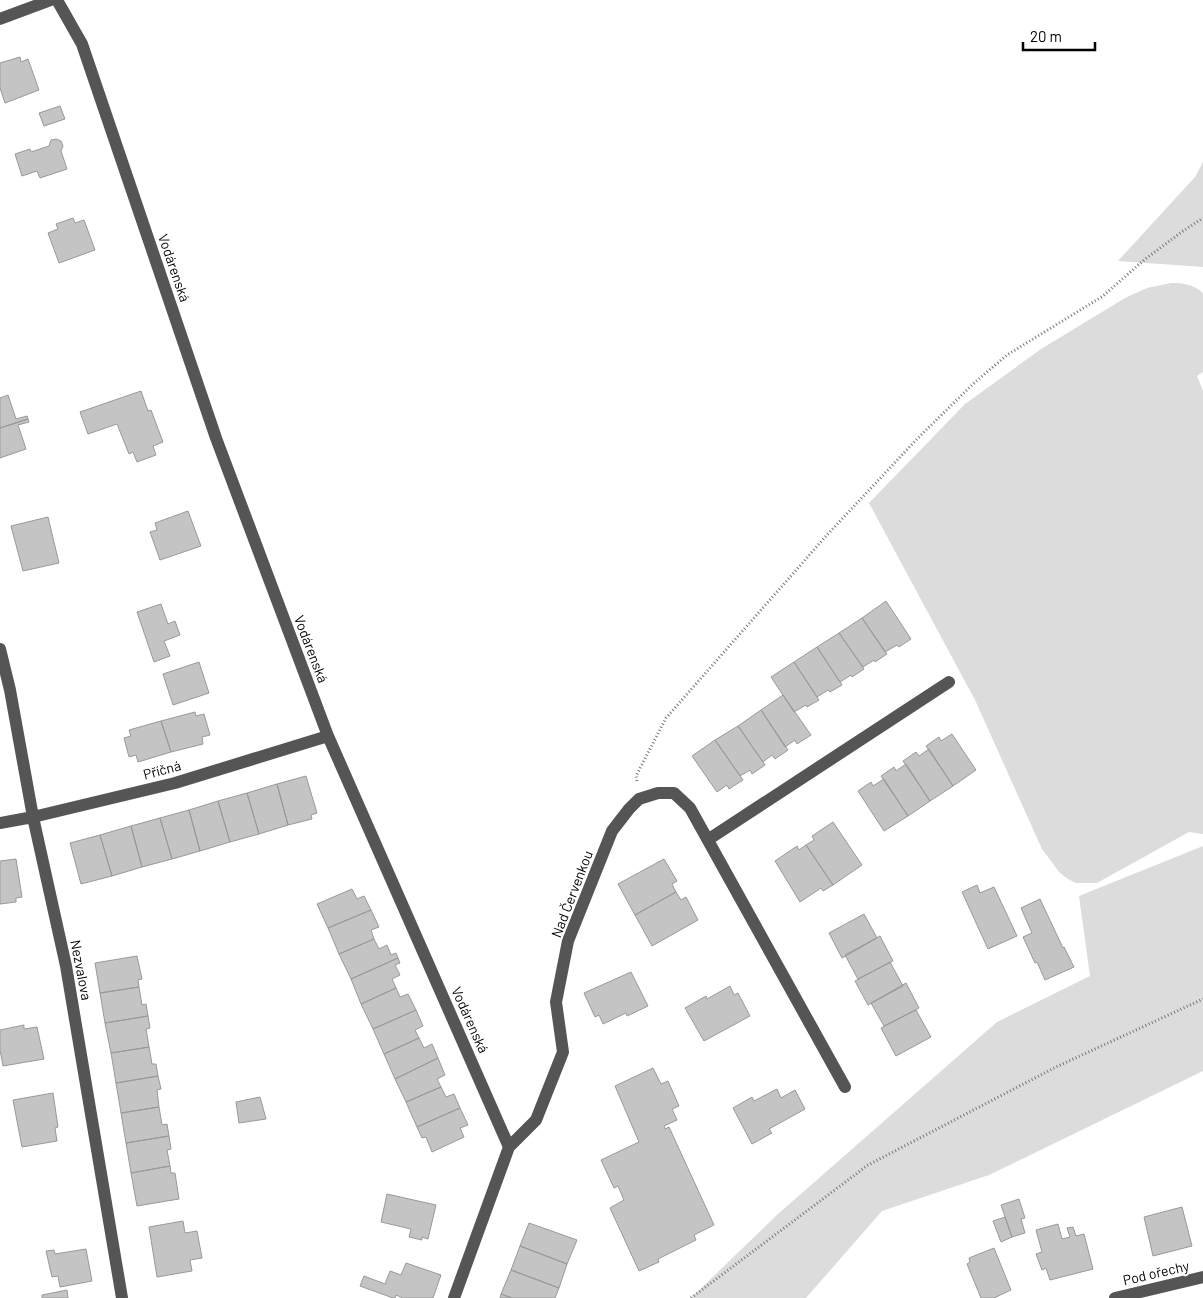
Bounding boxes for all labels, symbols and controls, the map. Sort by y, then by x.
scale bar [1023,20,1096,52]
text: 20 m [1030,27,1062,45]
street label: Vodárenská [155,232,194,304]
street label: Vodárenská [291,613,332,685]
street label: Příčná [141,756,183,783]
street label: Nad Červenkou [547,848,596,940]
street label: Nezvalova [67,938,96,1001]
street label: Vodárenská [448,984,493,1056]
street label: Pod ořechy [1121,1257,1191,1288]

